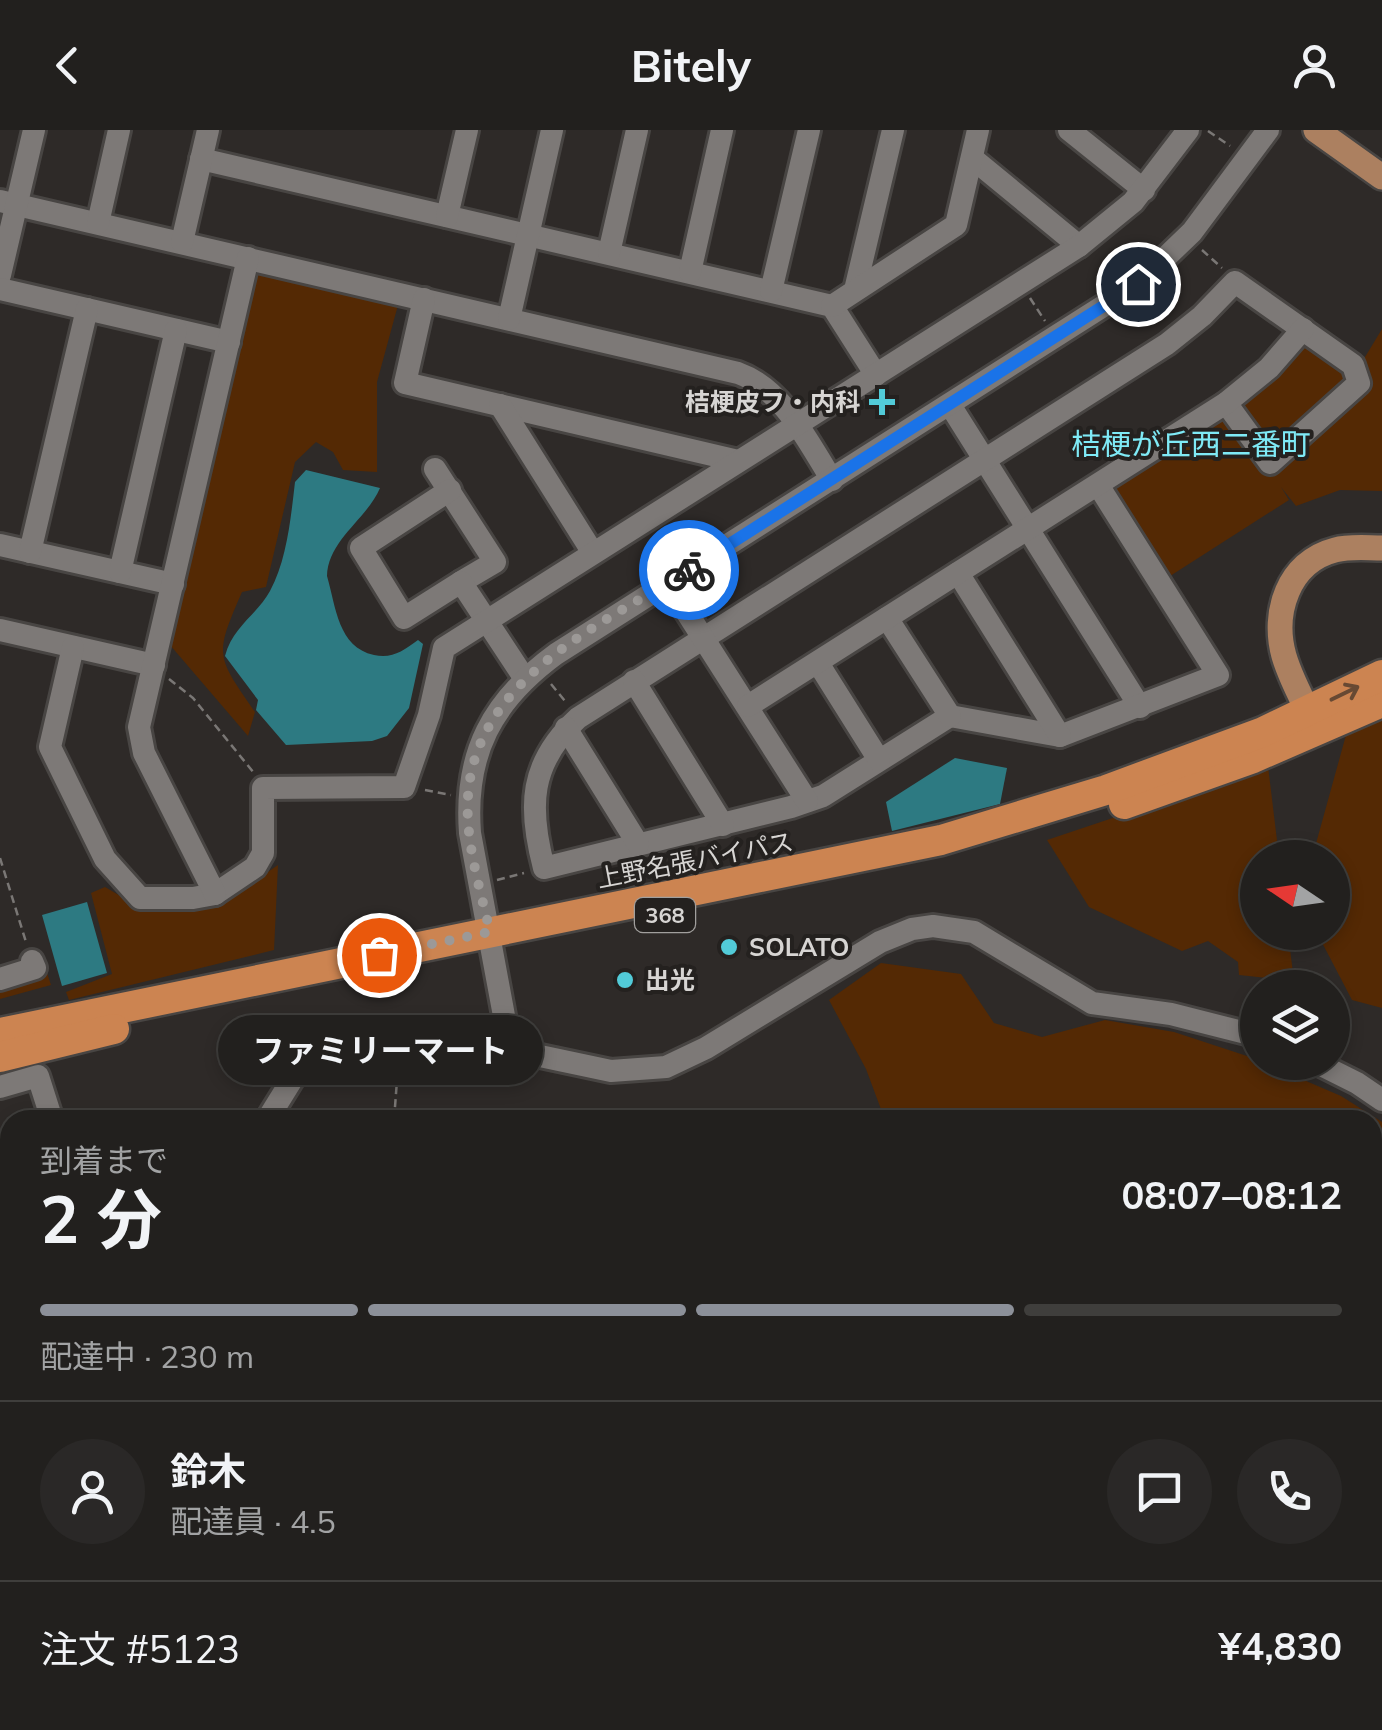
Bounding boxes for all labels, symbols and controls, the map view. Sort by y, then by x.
text: Bitely [631,37,751,93]
icon: back [40,38,95,93]
icon: person [1287,38,1342,93]
pin [1096,242,1181,327]
icon: home [1111,257,1166,312]
place label: 桔梗皮フ・内科 [685,386,860,417]
marker: 桔梗皮フ・内科 [869,389,895,415]
district label: 桔梗が丘西二番町 [1071,425,1311,463]
courier [639,520,739,620]
icon: bike [662,543,717,598]
one-way arrow [1329,683,1359,702]
street label: 上野名張バイパス [594,825,796,894]
north arrow [1240,840,1350,950]
map controls [1240,840,1350,1080]
road number: 368 [635,898,695,932]
pin [337,913,422,998]
icon: bag [352,928,407,983]
place label: SOLATO [749,931,849,962]
marker: SOLATO [718,936,740,958]
place label: 出光 [645,964,695,995]
marker: 出光 [614,969,636,991]
button: layers [1240,970,1350,1080]
callout: ファミリーマート [216,1015,542,1085]
text: ファミリーマート [252,1030,509,1070]
text: 到着まで [40,1140,168,1180]
text: 08:07–08:12 [1122,1171,1342,1219]
text: 2 分 [40,1178,162,1259]
text: 配達中 · 230 m [40,1336,254,1376]
button: person [40,1439,145,1544]
button: chat [1107,1439,1212,1544]
button: phone [1237,1439,1342,1544]
text: 鈴木 [170,1447,246,1495]
text: 配達員 · 4.5 [170,1501,336,1541]
text: ¥4,830 [1219,1622,1342,1670]
text: 注文 #5123 [40,1625,240,1673]

